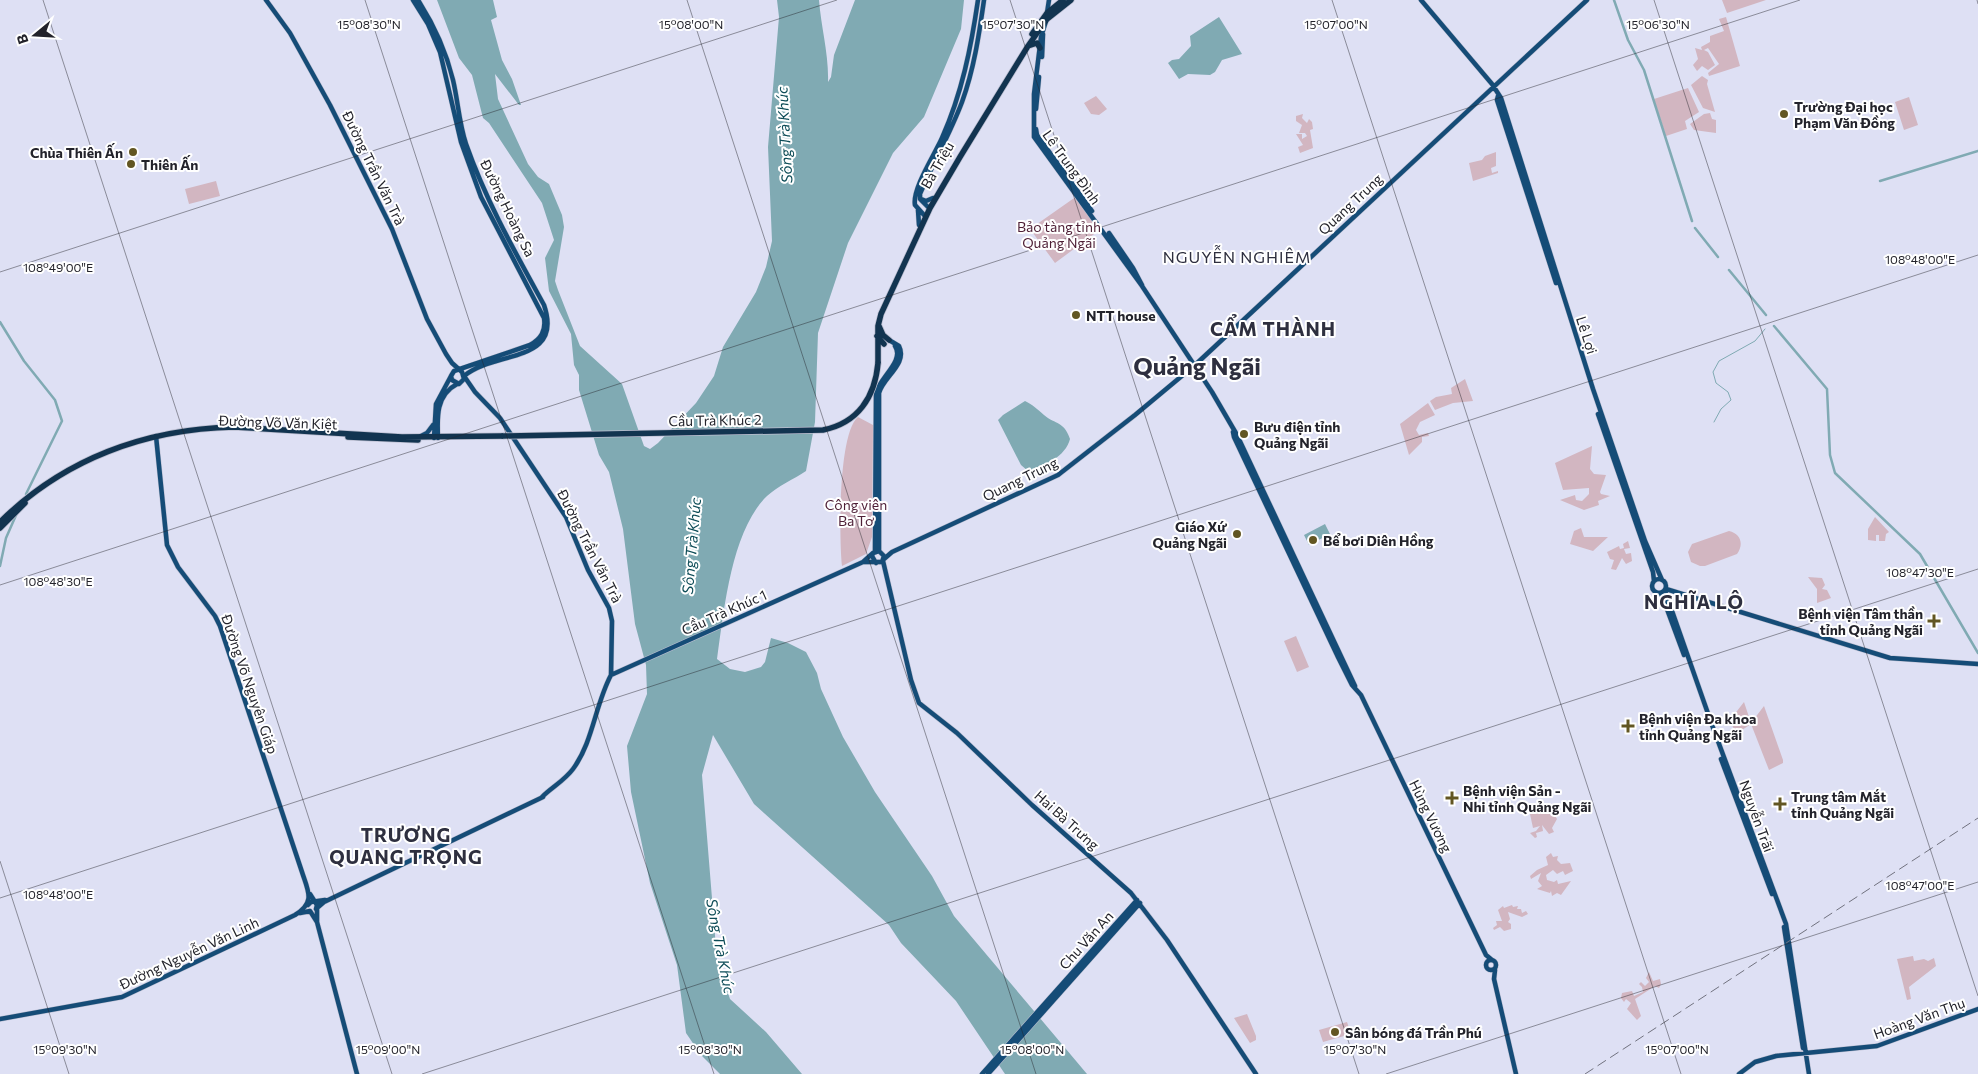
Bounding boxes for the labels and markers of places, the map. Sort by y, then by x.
place label: Trường Đại học Phạm Văn Đồng [1794,98,1895,131]
marker: Trường Đại học Phạm Văn Đồng [1778,108,1790,120]
place label: Chùa Thiên Ấn [30,142,123,161]
marker: Chùa Thiên Ấn [127,146,139,158]
place label: Thiên Ấn [141,154,198,173]
marker: Thiên Ấn [125,158,137,170]
place label: NTT house [1086,307,1156,324]
marker: NTT house [1070,309,1082,321]
place label: Bưu điện tỉnh Quảng Ngãi [1254,418,1340,451]
marker: Bưu điện tỉnh Quảng Ngãi [1238,428,1250,440]
place label: Giáo Xứ Quảng Ngãi [1153,518,1227,551]
marker: Giáo Xứ Quảng Ngãi [1231,528,1243,540]
place label: Bể bơi Diên Hồng [1323,532,1434,549]
marker: Bể bơi Diên Hồng [1307,534,1319,546]
place label: Bệnh viện Tâm thần tỉnh Quảng Ngãi [1798,605,1923,638]
marker: Bệnh viện Tâm thần tỉnh Quảng Ngãi [1927,614,1941,628]
place label: Bệnh viện Đa khoa tỉnh Quảng Ngãi [1639,710,1756,743]
marker: Bệnh viện Đa khoa tỉnh Quảng Ngãi [1621,719,1635,733]
place label: Bệnh viện Sản - Nhi tỉnh Quảng Ngãi [1463,782,1591,815]
place label: Trung tâm Mắt tỉnh Quảng Ngãi [1791,788,1894,821]
marker: Bệnh viện Sản - Nhi tỉnh Quảng Ngãi [1445,791,1459,805]
marker: Trung tâm Mắt tỉnh Quảng Ngãi [1773,797,1787,811]
place label: Sân bóng đá Trần Phú [1345,1024,1482,1041]
marker: Sân bóng đá Trần Phú [1329,1026,1341,1038]

